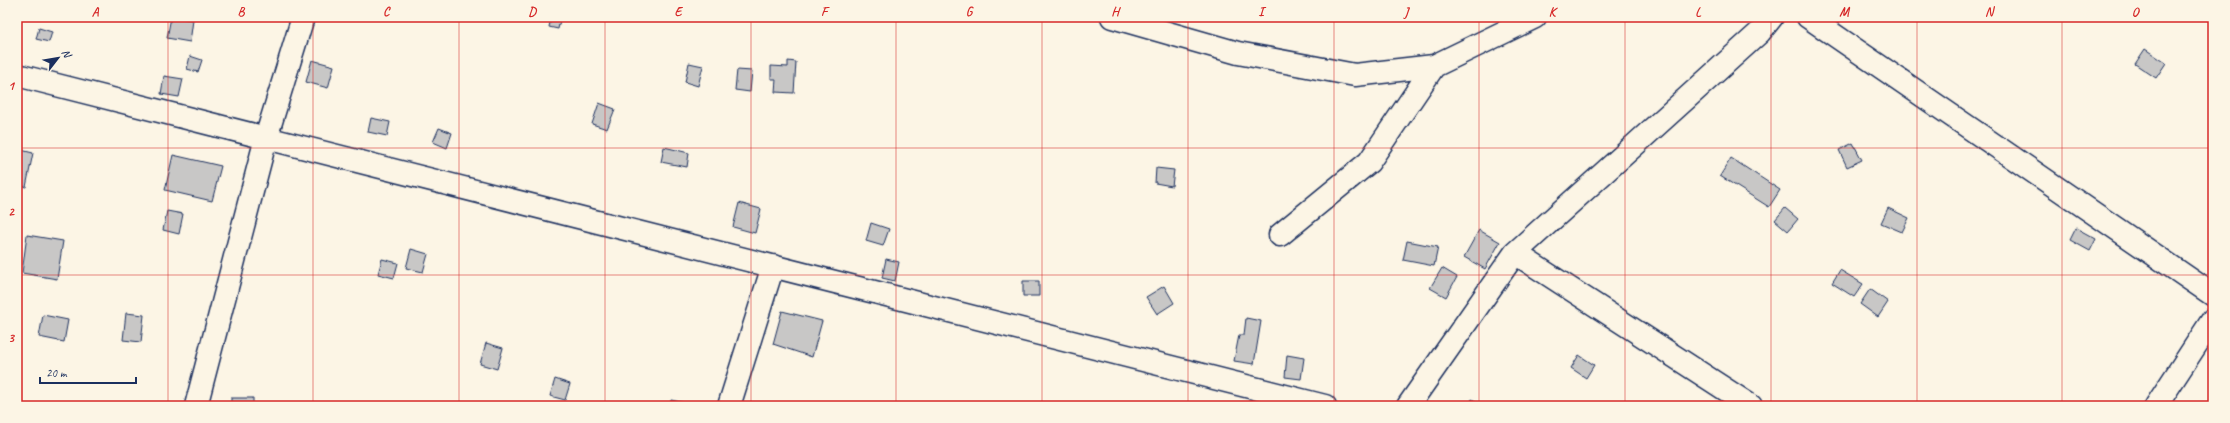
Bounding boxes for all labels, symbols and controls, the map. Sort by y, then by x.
text: A [92,4,100,20]
text: B [238,4,246,20]
text: C [383,4,391,20]
text: D [528,4,537,20]
text: E [675,4,684,20]
text: F [821,4,830,20]
text: G [966,4,974,20]
text: H [1111,4,1121,20]
text: I [1258,4,1267,20]
text: J [1403,4,1410,20]
text: K [1549,4,1559,20]
text: L [1695,4,1702,20]
text: M [1839,4,1850,20]
text: N [1985,4,1996,20]
text: O [2132,4,2141,20]
north arrow [38,38,78,78]
text: N [59,46,75,61]
text: 1 [8,78,16,94]
text: 2 [8,204,15,220]
text: 3 [8,330,15,346]
scale bar [40,359,136,385]
text: 20 m [46,365,68,381]

